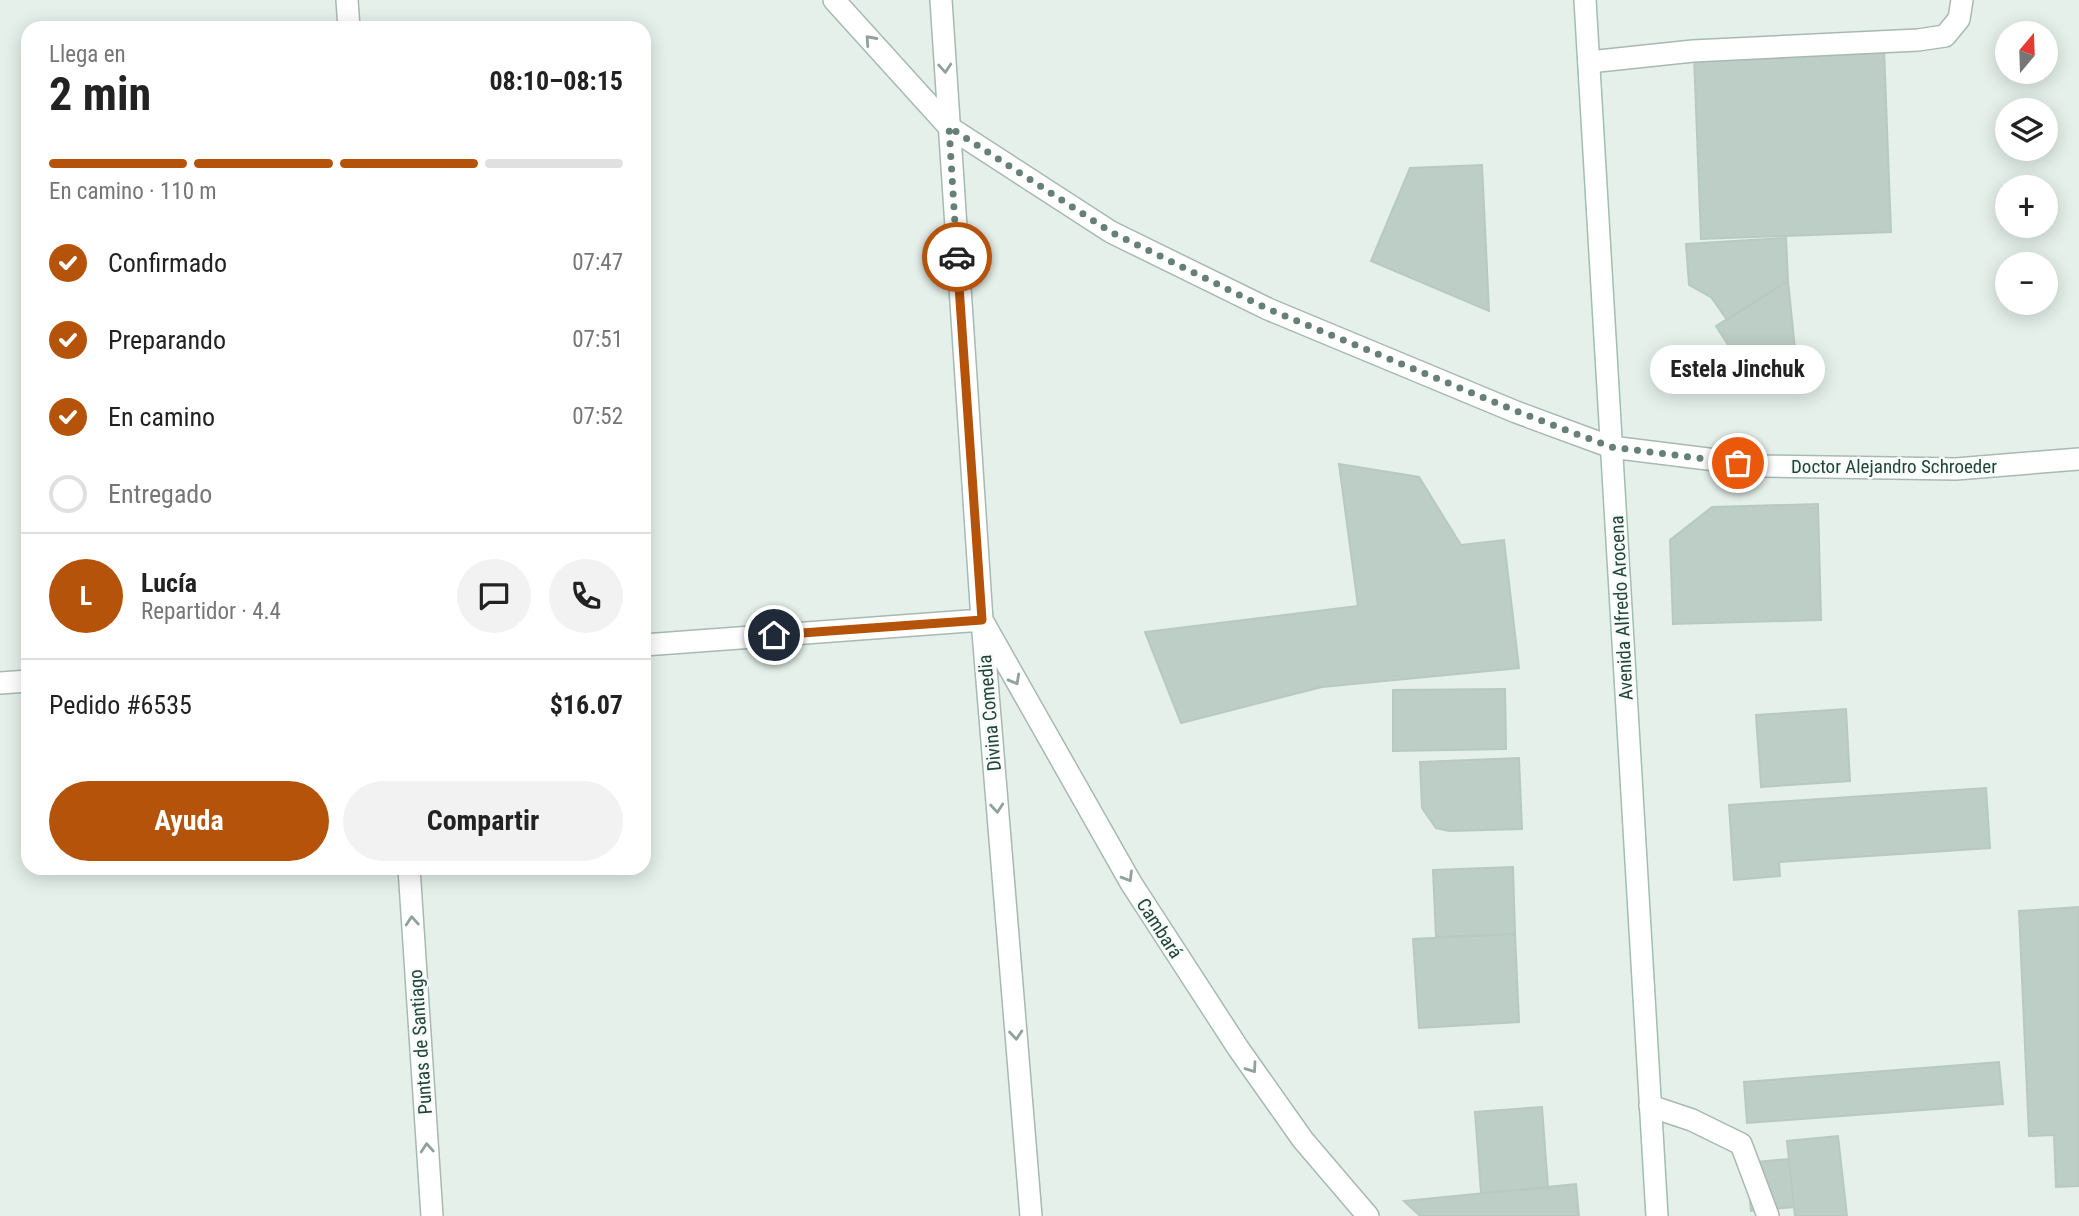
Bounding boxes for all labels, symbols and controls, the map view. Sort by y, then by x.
north arrow [1995,21,2058,84]
map controls [1995,21,2058,315]
one-way arrow [866,35,878,48]
text: Llega en [49,41,126,68]
one-way arrow [937,63,952,74]
text: 08:10–08:15 [489,66,623,96]
text: 2 min [49,67,151,121]
button: layers [1995,98,2058,161]
button: + [1995,175,2058,238]
text: En camino · 110 m [49,178,217,205]
courier [922,222,992,292]
icon: car [938,238,976,276]
icon: check [49,244,87,282]
text: Confirmado [108,248,227,278]
text: 07:47 [572,249,623,276]
button: − [1995,252,2058,315]
icon: check [49,321,87,359]
text: Preparando [108,325,226,355]
text: 07:51 [572,326,623,353]
callout: Estela Jinchuk [1650,344,1826,393]
text: Estela Jinchuk [1670,356,1805,383]
icon: check [49,398,87,436]
text: En camino [108,402,215,432]
text: 07:52 [572,403,623,430]
pin [1708,433,1768,493]
icon: bag [1719,444,1757,482]
street label: Doctor Alejandro Schroeder [1791,455,1997,478]
text: Entregado [108,479,212,509]
street label: Avenida Alfredo Arocena [1605,515,1638,701]
button: chat [457,559,531,633]
button: phone [549,559,623,633]
text: Lucía [141,568,197,598]
text: L [80,581,92,611]
text: Repartidor · 4.4 [141,598,281,625]
pin [744,605,804,665]
icon: home [755,616,793,654]
street label: Divina Comedia [973,654,1006,772]
one-way arrow [1006,673,1020,685]
text: Pedido #6535 [49,690,192,720]
text: $16.07 [550,690,623,720]
button: Ayuda [49,781,329,861]
button: Compartir [343,781,623,861]
one-way arrow [989,803,1004,814]
one-way arrow [1119,870,1132,883]
street label: Cambará [1132,894,1188,963]
one-way arrow [405,915,420,926]
street label: Puntas de Santiago [404,969,437,1115]
one-way arrow [1008,1030,1023,1041]
one-way arrow [1244,1060,1256,1073]
one-way arrow [420,1142,435,1153]

